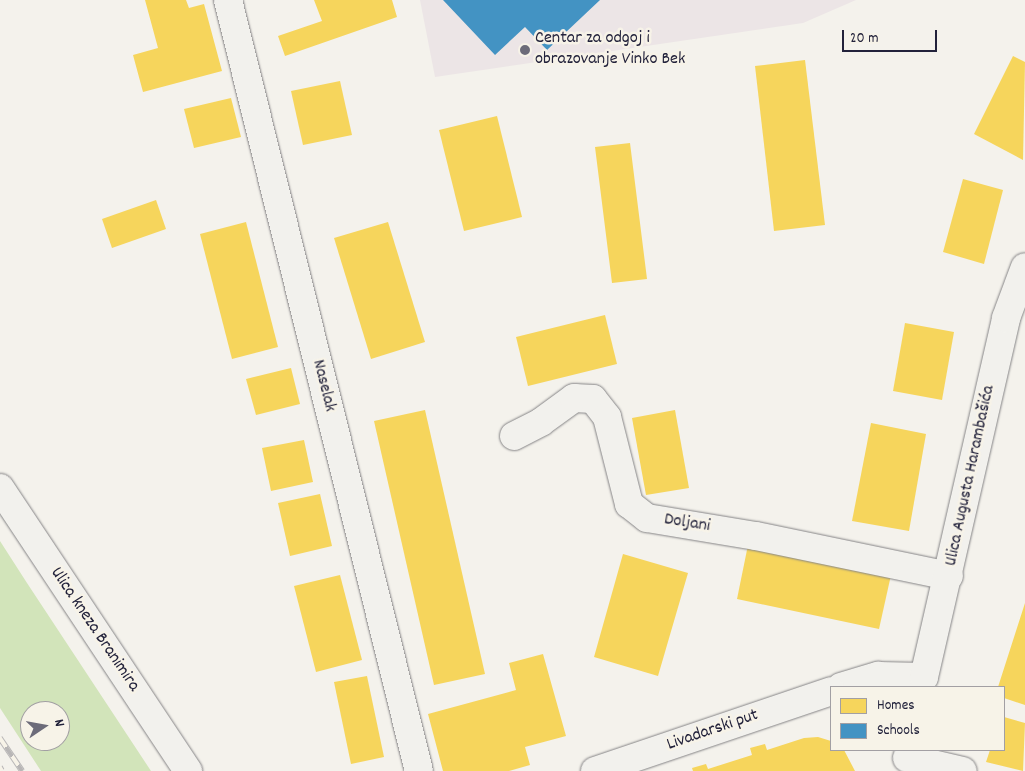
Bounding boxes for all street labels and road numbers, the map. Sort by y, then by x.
street label: Naselak [306,358,340,414]
street label: Ulica Augusta Harambašića [941,384,1001,568]
street label: Doljani [662,510,712,538]
street label: Ulica kneza Branimira [44,564,144,696]
street label: Livadarski put [664,705,762,757]

